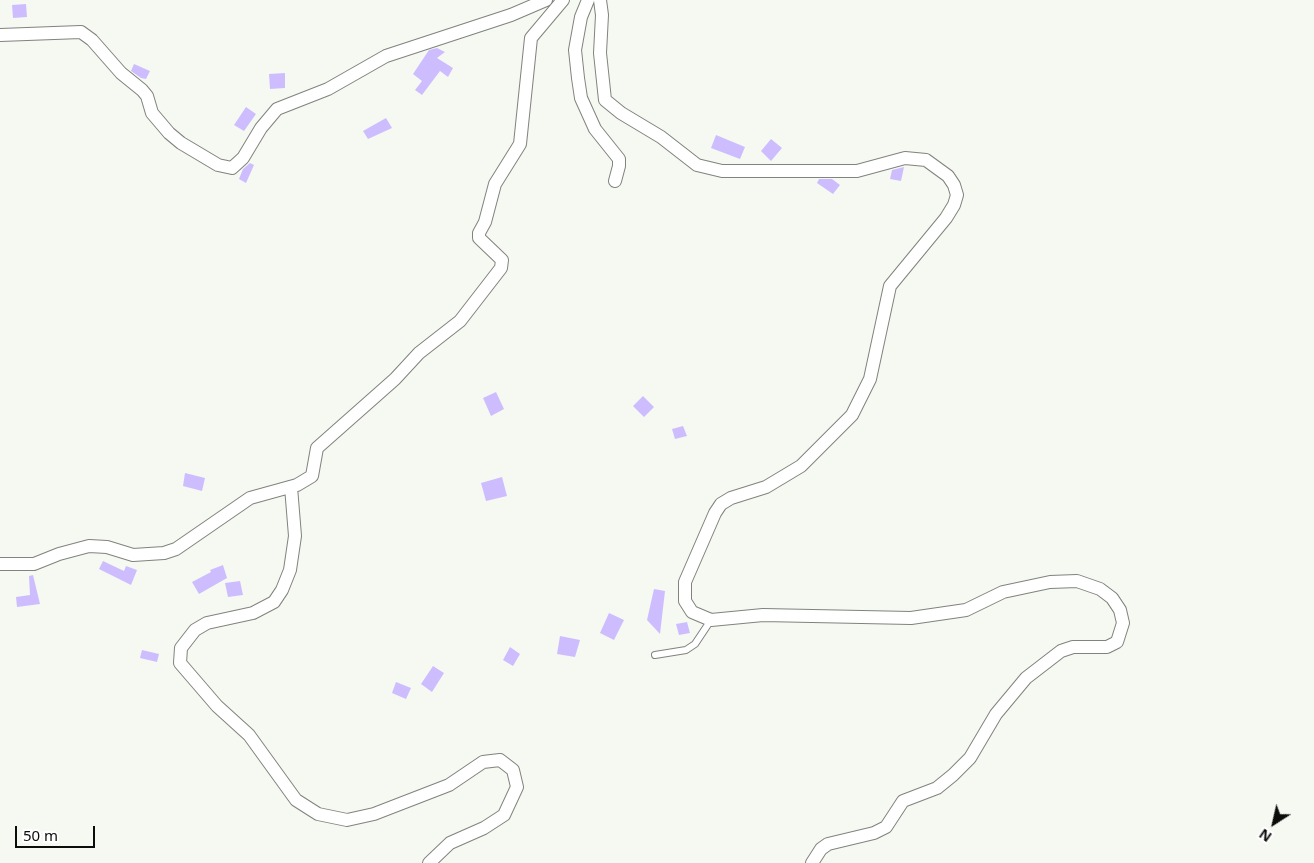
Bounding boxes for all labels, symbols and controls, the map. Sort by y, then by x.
north arrow [1249,798,1299,848]
scale bar [18,816,98,848]
text: 50 m [23,825,58,845]
text: N [1255,825,1275,847]

